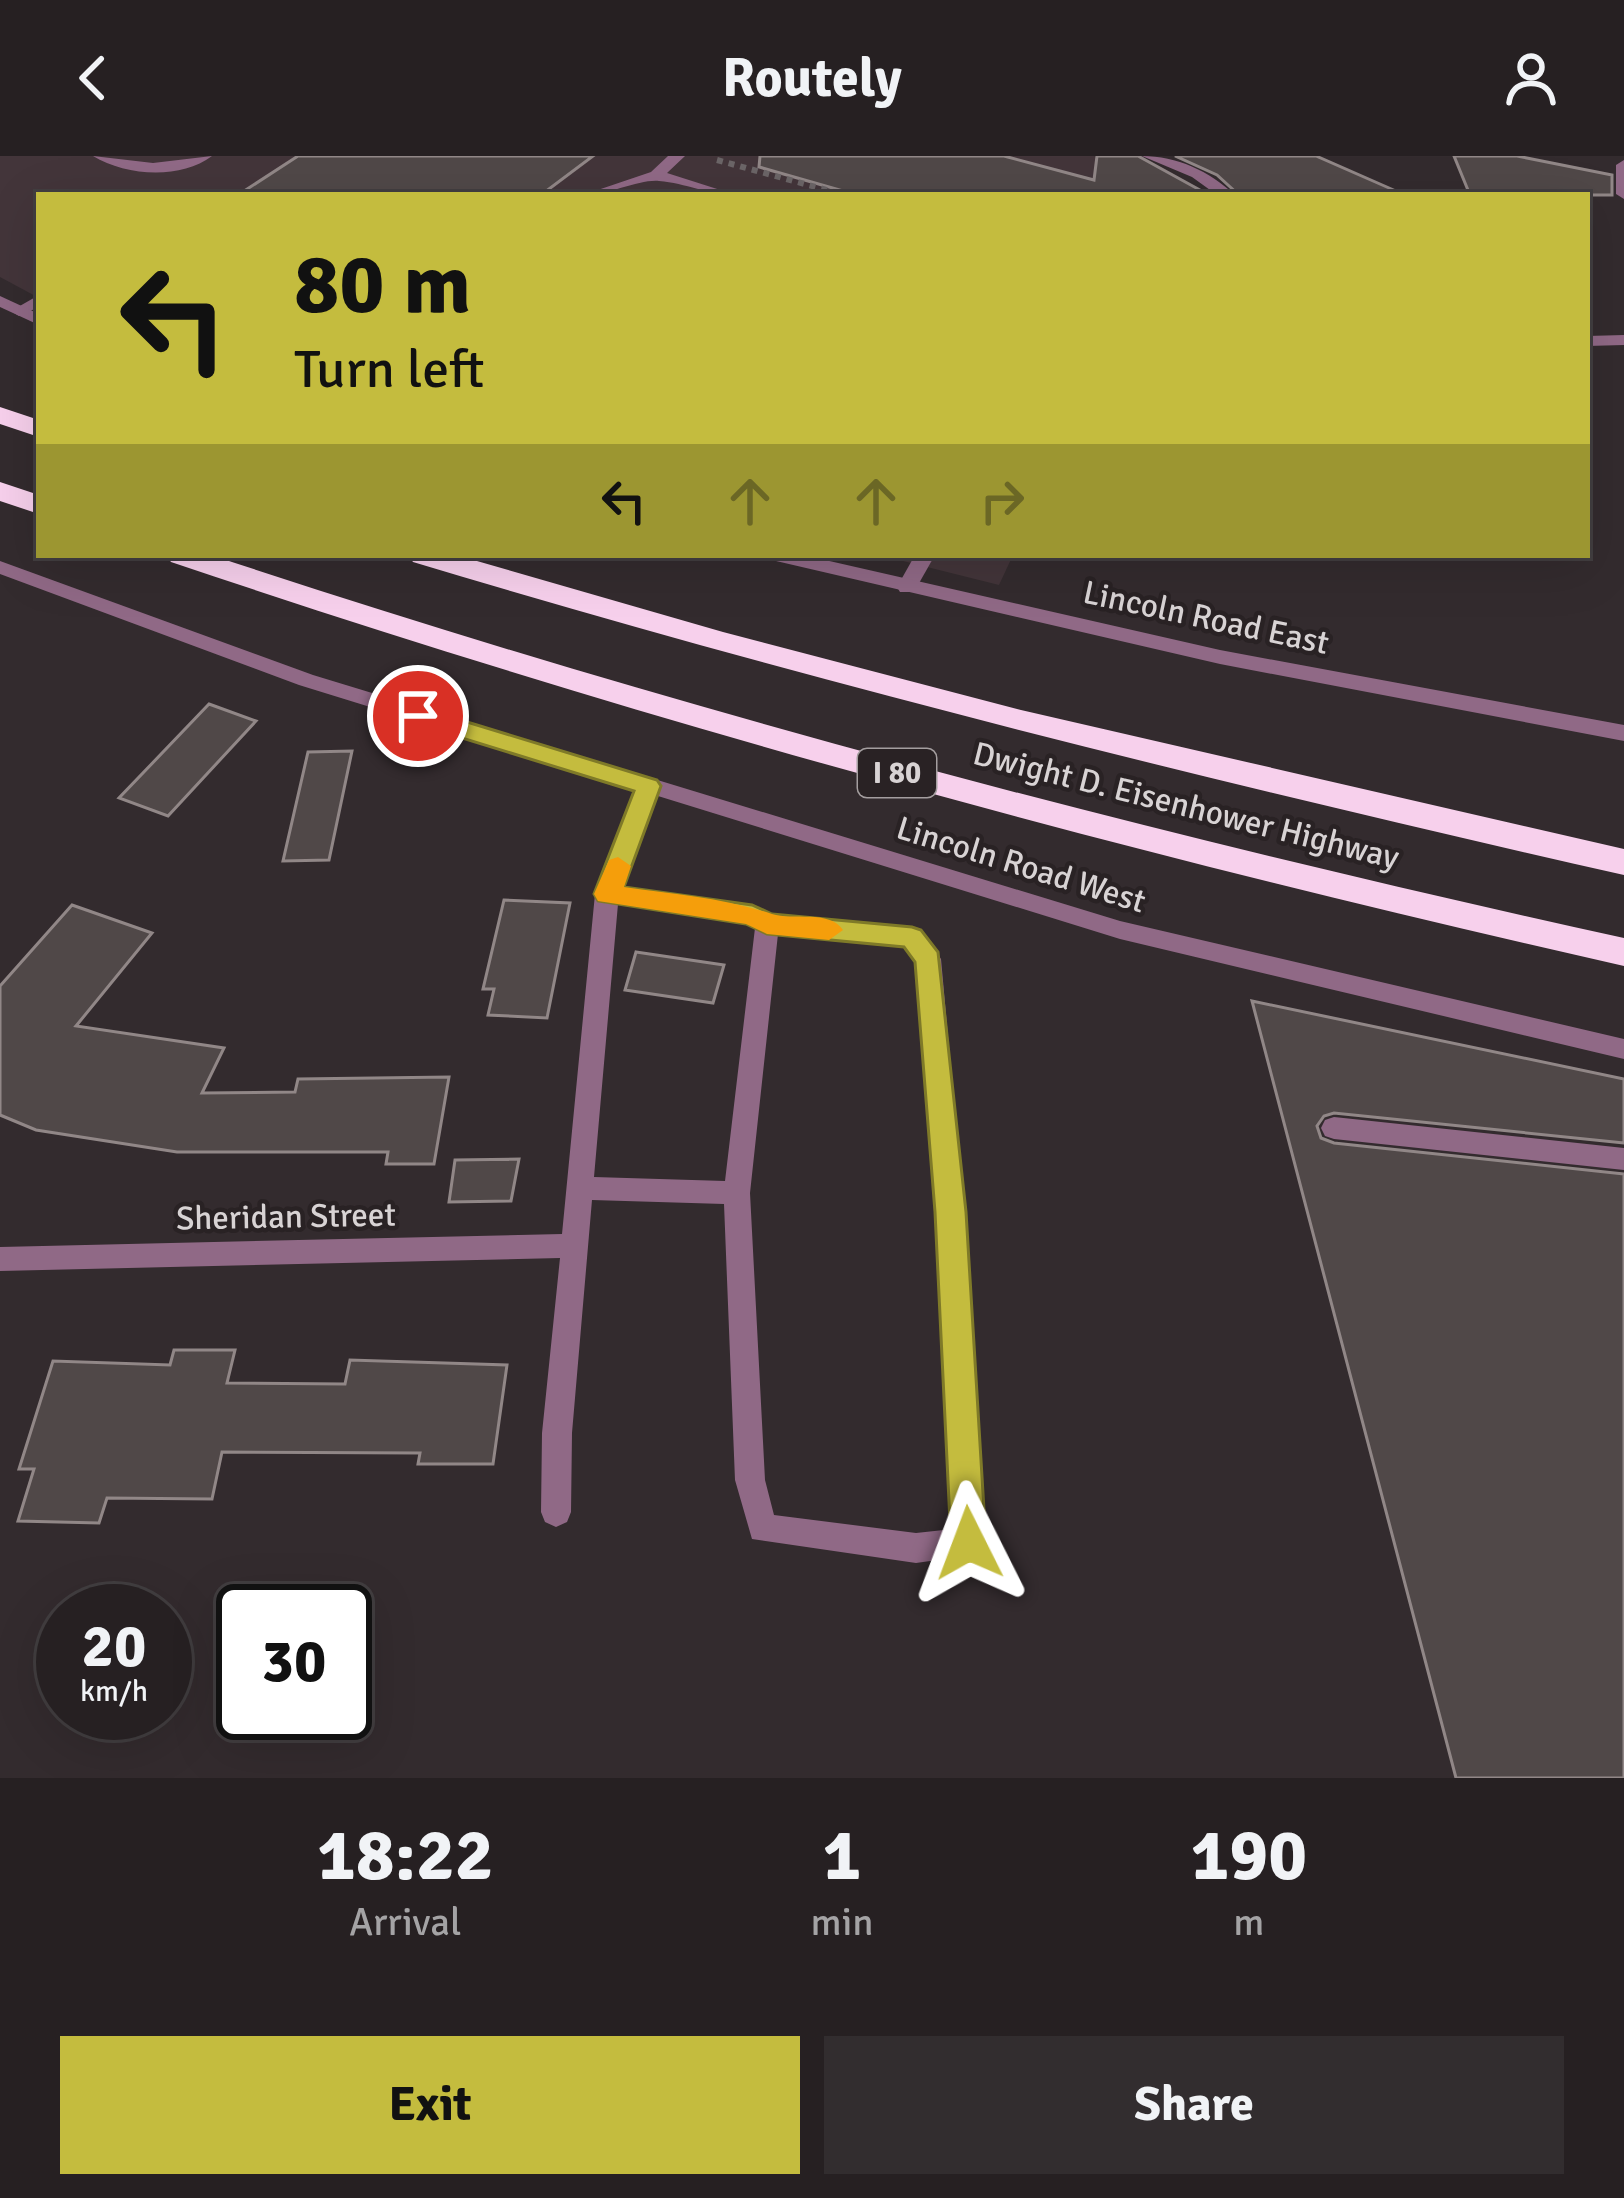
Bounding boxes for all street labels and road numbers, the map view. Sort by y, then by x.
street label: Lincoln Road East [1079,572,1333,664]
street label: Dwight D. Eisenhower Highway [969,733,1404,879]
road number: I 80 [858,749,936,797]
street label: Lincoln Road West [892,808,1150,922]
street label: Sheridan Street [176,1195,396,1239]

